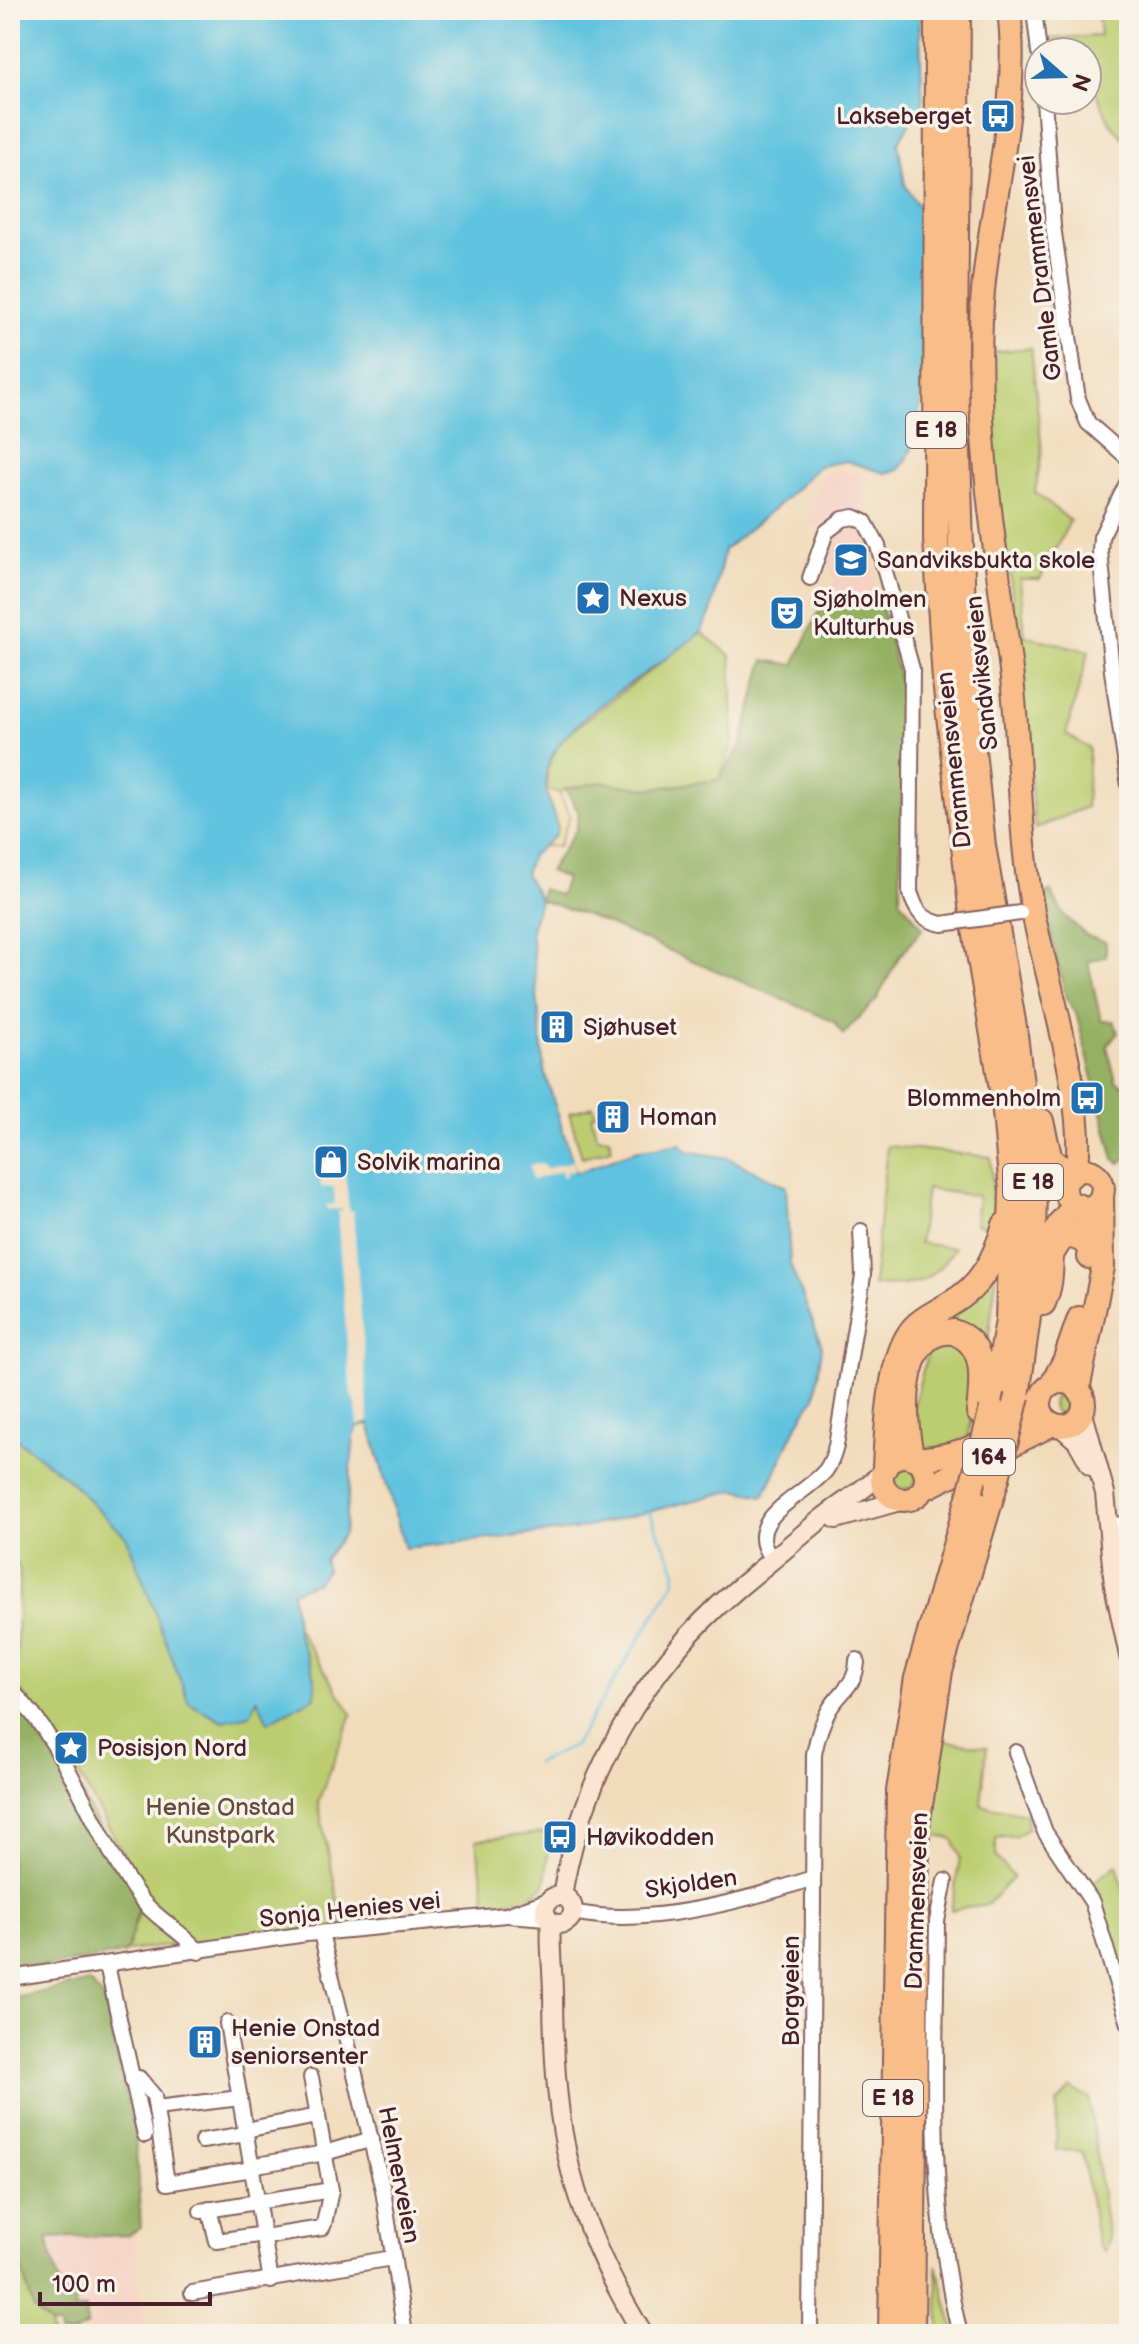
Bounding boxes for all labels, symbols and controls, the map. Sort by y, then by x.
north arrow [1023,36,1103,116]
text: N [1065,70,1096,95]
bus stop icon: Lakseberget [979,97,1017,135]
place label: Lakseberget [836,102,973,131]
street label: Gamle Drammensvei [1012,154,1068,382]
road number: E 18 [906,412,966,448]
school or university icon: Sandviksbukta skole [832,541,870,579]
place label: Sandviksbukta skole [877,546,1095,575]
place icon: Nexus [574,579,612,617]
place label: Nexus [619,584,687,613]
place label: Sjøholmen Kulturhus [813,585,927,642]
theatre icon: Sjøholmen Kulturhus [768,594,806,632]
street label: Sandviksveien [959,594,1005,752]
street label: Drammensveien [930,670,978,850]
building icon: Sjøhuset [538,1008,576,1046]
place label: Sjøhuset [583,1013,677,1042]
bus stop icon: Blommenholm [1068,1079,1106,1117]
place label: Blommenholm [906,1084,1061,1113]
building icon: Homan [594,1098,632,1136]
place label: Homan [639,1103,717,1132]
shop icon: Solvik marina [312,1143,350,1181]
place label: Solvik marina [357,1148,501,1177]
road number: E 18 [1003,1164,1063,1200]
road number: 164 [963,1439,1015,1475]
place icon: Posisjon Nord [52,1729,90,1767]
place label: Posisjon Nord [97,1734,247,1763]
park label: Henie Onstad Kunstpark [145,1793,295,1850]
street label: Drammensveien [899,1812,935,1990]
bus stop icon: Høvikodden [541,1818,579,1856]
place label: Høvikodden [586,1823,714,1852]
street label: Skjolden [643,1863,739,1905]
street label: Sonja Henies vei [258,1886,442,1934]
street label: Borgveien [777,1936,806,2046]
place label: Henie Onstad seniorsenter [231,2014,380,2071]
building icon: Henie Onstad seniorsenter [186,2023,224,2061]
road number: E 18 [863,2080,923,2116]
street label: Helmerveien [372,2104,426,2246]
scale bar [40,2256,210,2306]
text: 100 m [52,2270,116,2299]

